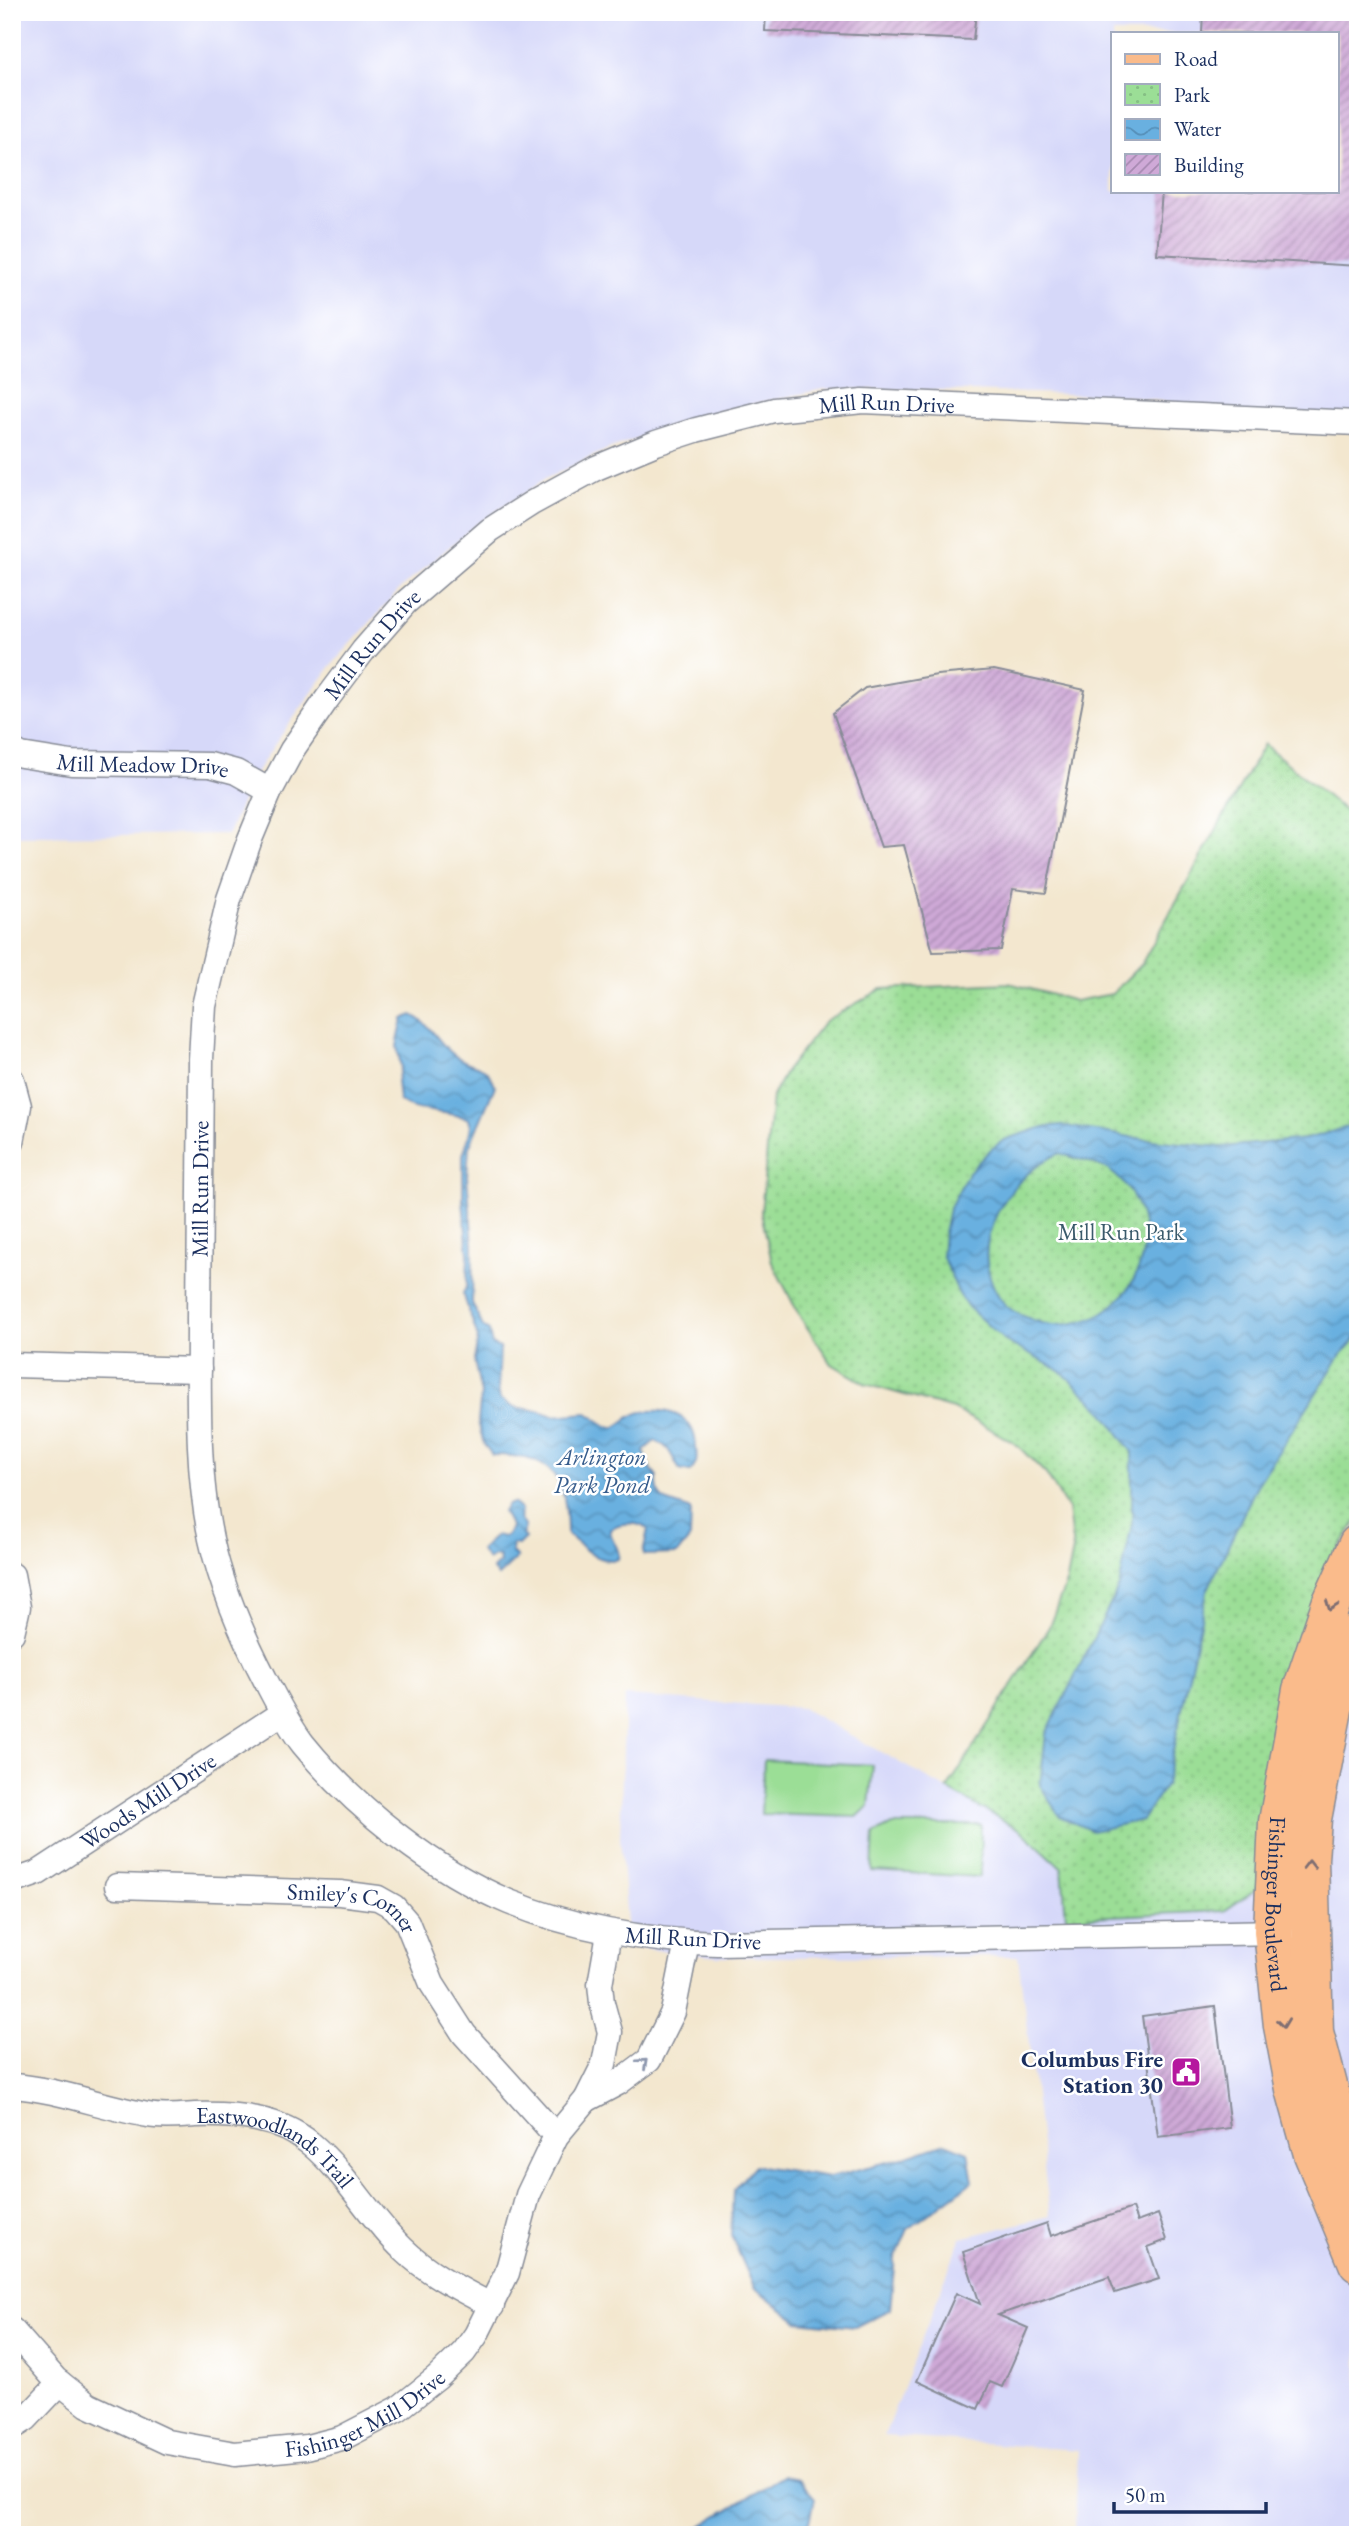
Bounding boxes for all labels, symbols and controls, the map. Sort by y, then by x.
legend [1111,32,1338,192]
text: Road [1174,45,1218,72]
text: Park [1174,81,1211,108]
text: Water [1174,115,1221,142]
text: Building [1174,151,1244,178]
street label: Mill Run Drive [817,386,955,420]
street label: Mill Run Drive [317,581,427,706]
street label: Mill Meadow Drive [55,746,233,785]
street label: Mill Run Drive [185,1120,215,1257]
park label: Mill Run Park [1058,1217,1185,1247]
water label: Arlington Park Pond [554,1441,651,1500]
one-way arrow [1325,1600,1339,1612]
street label: Woods Mill Drive [74,1745,222,1856]
street label: Fishinger Boulevard [1258,1816,1294,1994]
one-way arrow [1301,1859,1317,1870]
street label: Smiley's Corner [287,1876,425,1937]
street label: Mill Run Drive [624,1919,762,1957]
one-way arrow [1275,2017,1290,2029]
place label: Columbus Fire Station 30 [1021,2044,1163,2100]
public building icon: Columbus Fire Station 30 [1169,2055,1203,2089]
one-way arrow [635,2059,648,2071]
street label: Eastwoodlands Trail [196,2100,361,2195]
street label: Fishinger Mill Drive [283,2363,451,2464]
scale bar [1114,2470,1267,2514]
text: 50 m [1125,2481,1166,2508]

